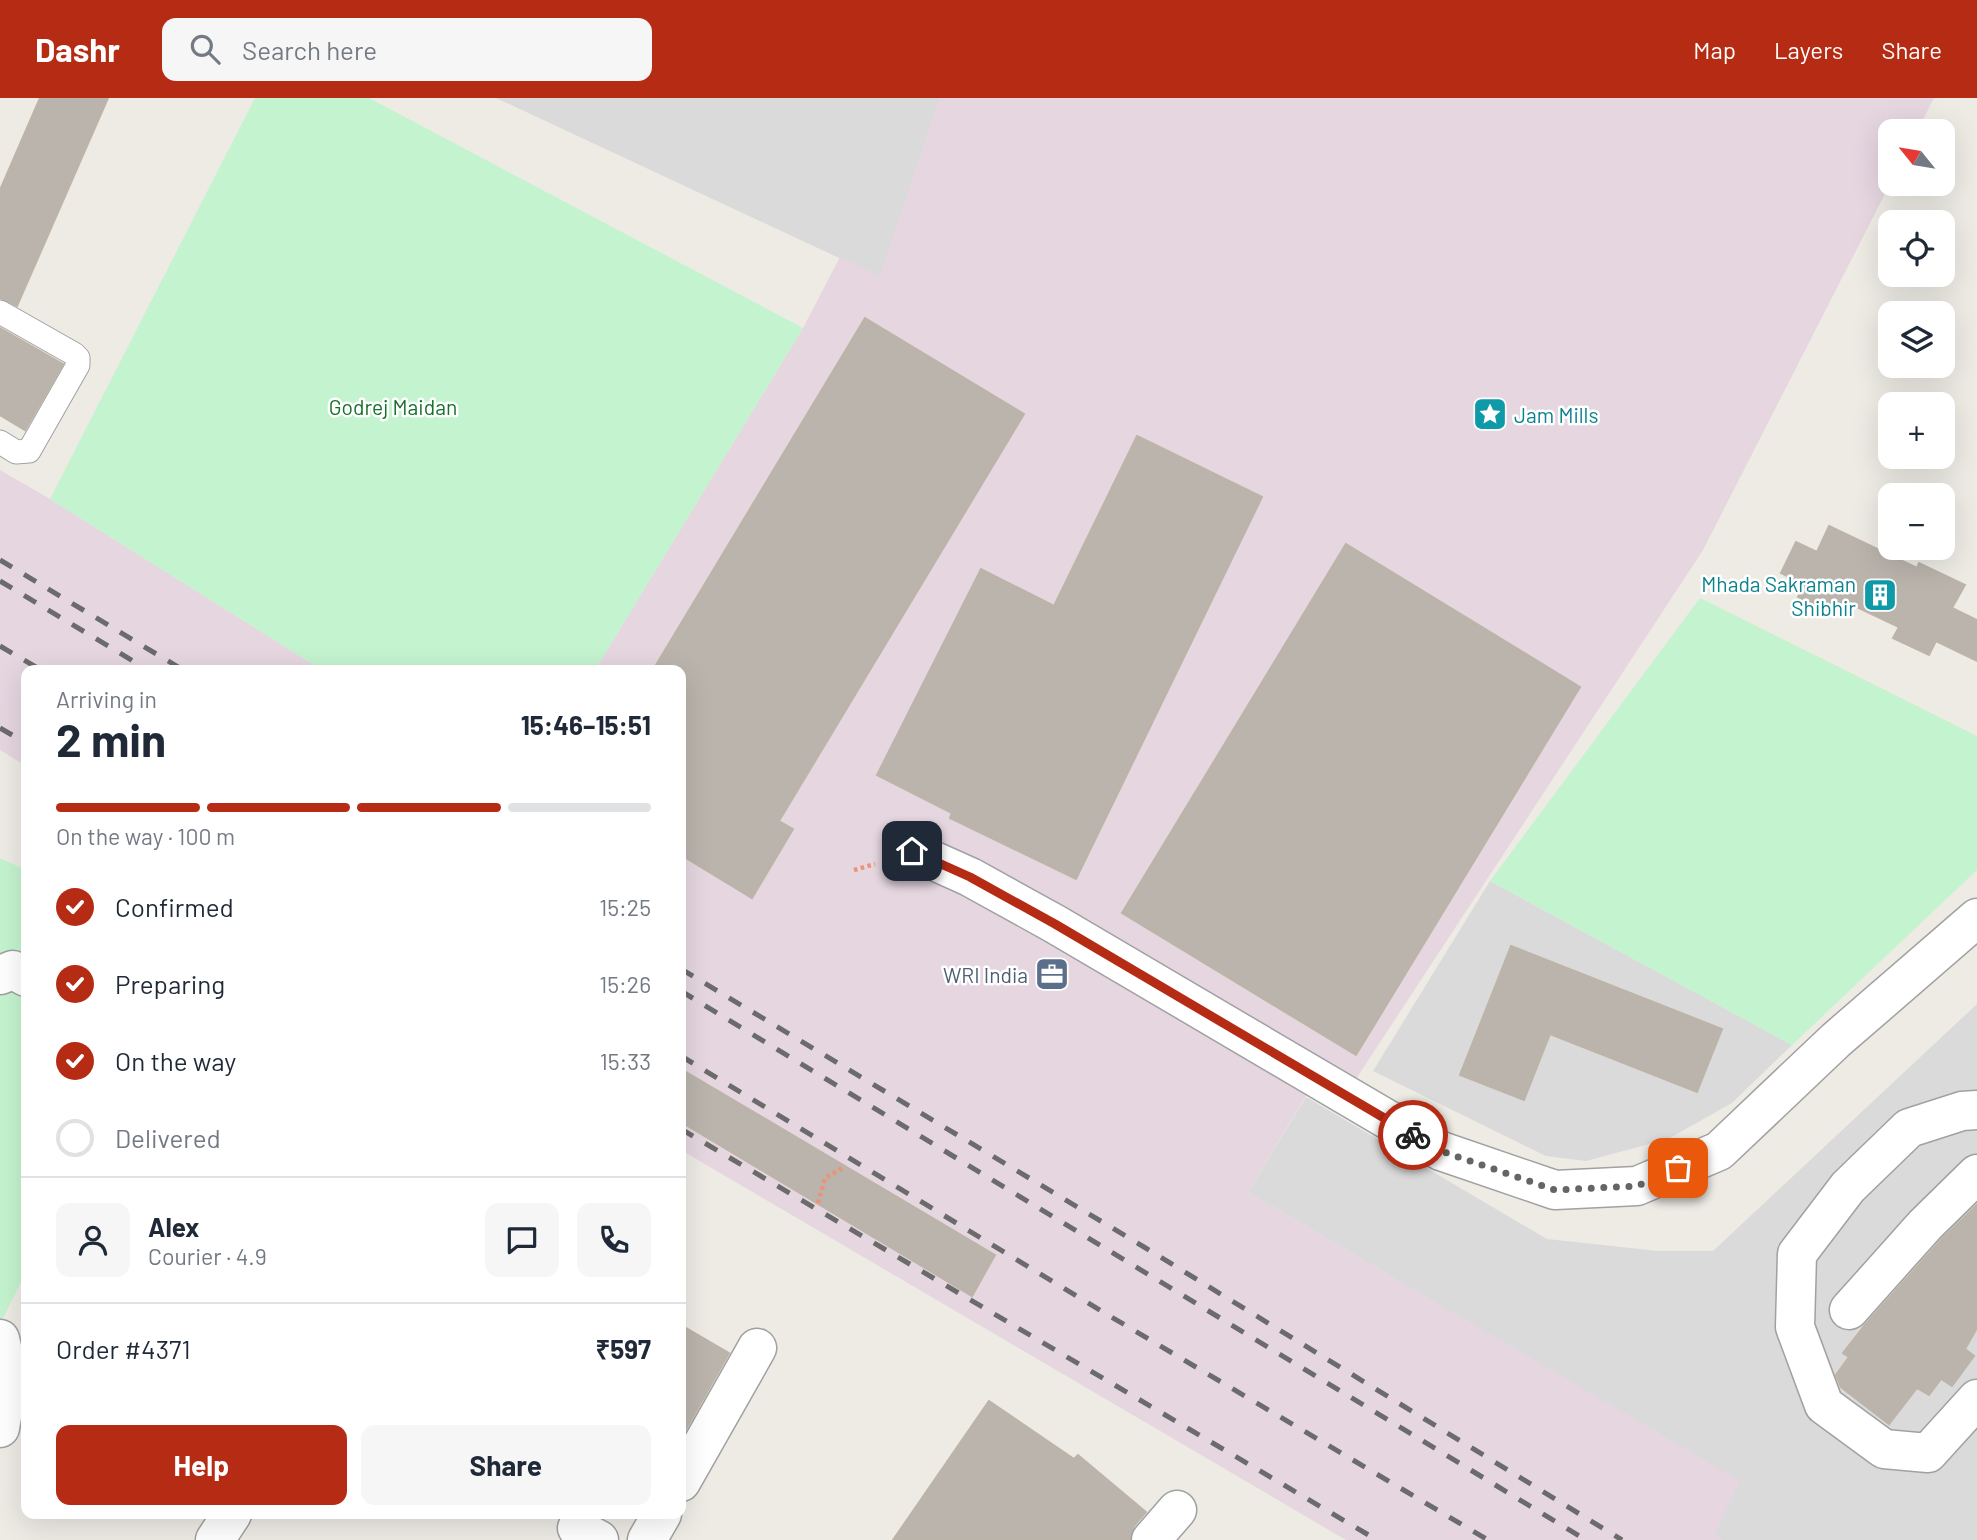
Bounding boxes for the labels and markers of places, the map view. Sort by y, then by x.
place icon: Jam Mills [1471,395,1509,433]
place label: Jam Mills [1514,402,1599,427]
place label: Mhada Sakraman Shibhir [1701,571,1856,620]
building icon: Mhada Sakraman Shibhir [1861,576,1899,614]
pin [882,821,942,881]
office icon: WRI India [1033,955,1071,993]
place label: WRI India [943,962,1028,987]
pin [1648,1138,1708,1198]

